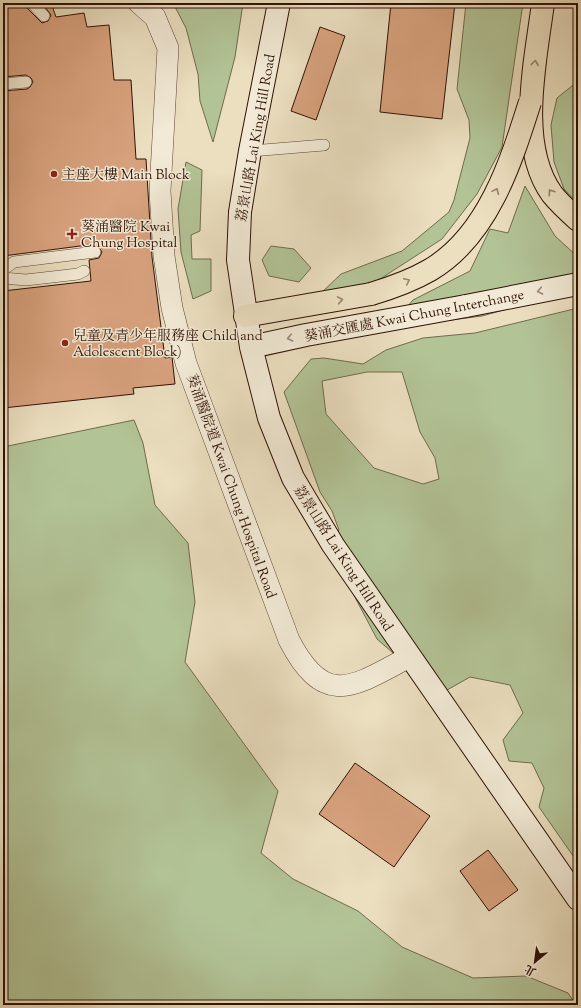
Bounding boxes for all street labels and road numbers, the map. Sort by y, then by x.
street label: 荔景山路 Lai King Hill Road [232,53,282,224]
street label: 葵涌交匯處 Kwai Chung Interchange [303,286,526,348]
street label: 葵涌醫院道 Kwai Chung Hospital Road [180,372,280,602]
street label: 荔景山路 Lai King Hill Road [288,482,397,636]

